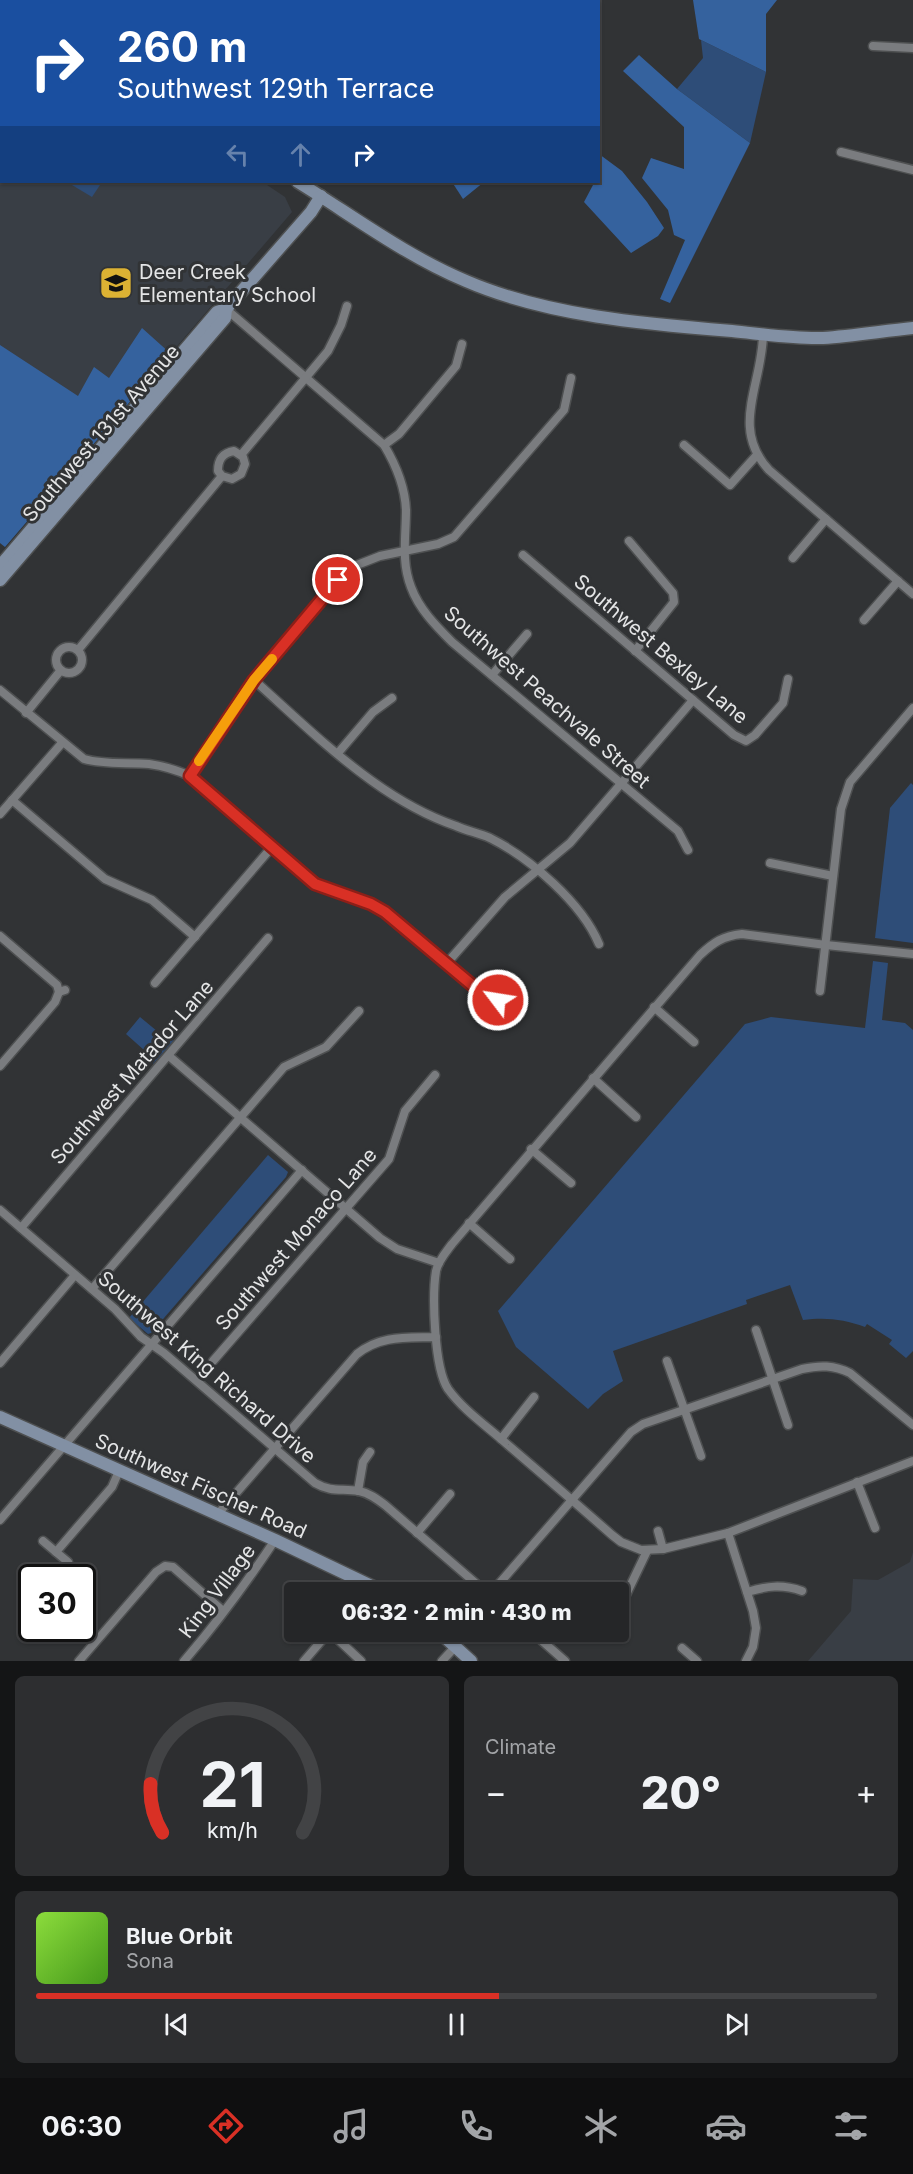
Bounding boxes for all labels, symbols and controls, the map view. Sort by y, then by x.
text: 260 m [117,21,247,72]
icon: right [18,24,96,102]
text: Southwest 129th Terrace [117,72,434,105]
icon: left [221,138,254,171]
icon: ahead [284,138,317,171]
icon: right [347,138,380,171]
place label: Deer Creek Elementary School [139,260,316,307]
school or university icon: Deer Creek Elementary School [98,265,134,301]
street label: Southwest 131st Avenue [17,339,185,527]
pin [312,554,363,605]
icon: arrive [321,563,354,596]
street label: Southwest Bexley Lane [569,569,753,729]
street label: Southwest Peachvale Street [439,601,655,793]
position arrow [466,968,530,1032]
street label: Southwest Matador Lane [46,975,218,1169]
street label: Southwest Monaco Lane [210,1143,382,1335]
street label: Southwest King Richard Drive [93,1266,321,1468]
street label: Southwest Fischer Road [92,1428,310,1544]
street label: King Village [174,1539,260,1643]
speed limit sign: 30 [18,1564,96,1642]
text: 06:32 · 2 min · 430 m [341,1599,572,1625]
text: Climate [485,1735,556,1759]
text: 21 [199,1747,265,1822]
text: 20° [641,1765,721,1820]
text: − [485,1772,507,1812]
text: + [855,1772,877,1812]
text: km/h [207,1817,257,1843]
text: Blue Orbit [126,1923,233,1949]
text: Sona [126,1949,174,1973]
icon: previous [160,2008,193,2041]
icon: pause [440,2008,473,2041]
icon: next [720,2008,753,2041]
icon: directions [205,2105,247,2147]
icon: music [330,2105,372,2147]
icon: phone [455,2105,497,2147]
icon: climate [580,2105,622,2147]
icon: car [705,2105,747,2147]
icon: filters [830,2105,872,2147]
text: 06:30 [41,2110,122,2143]

